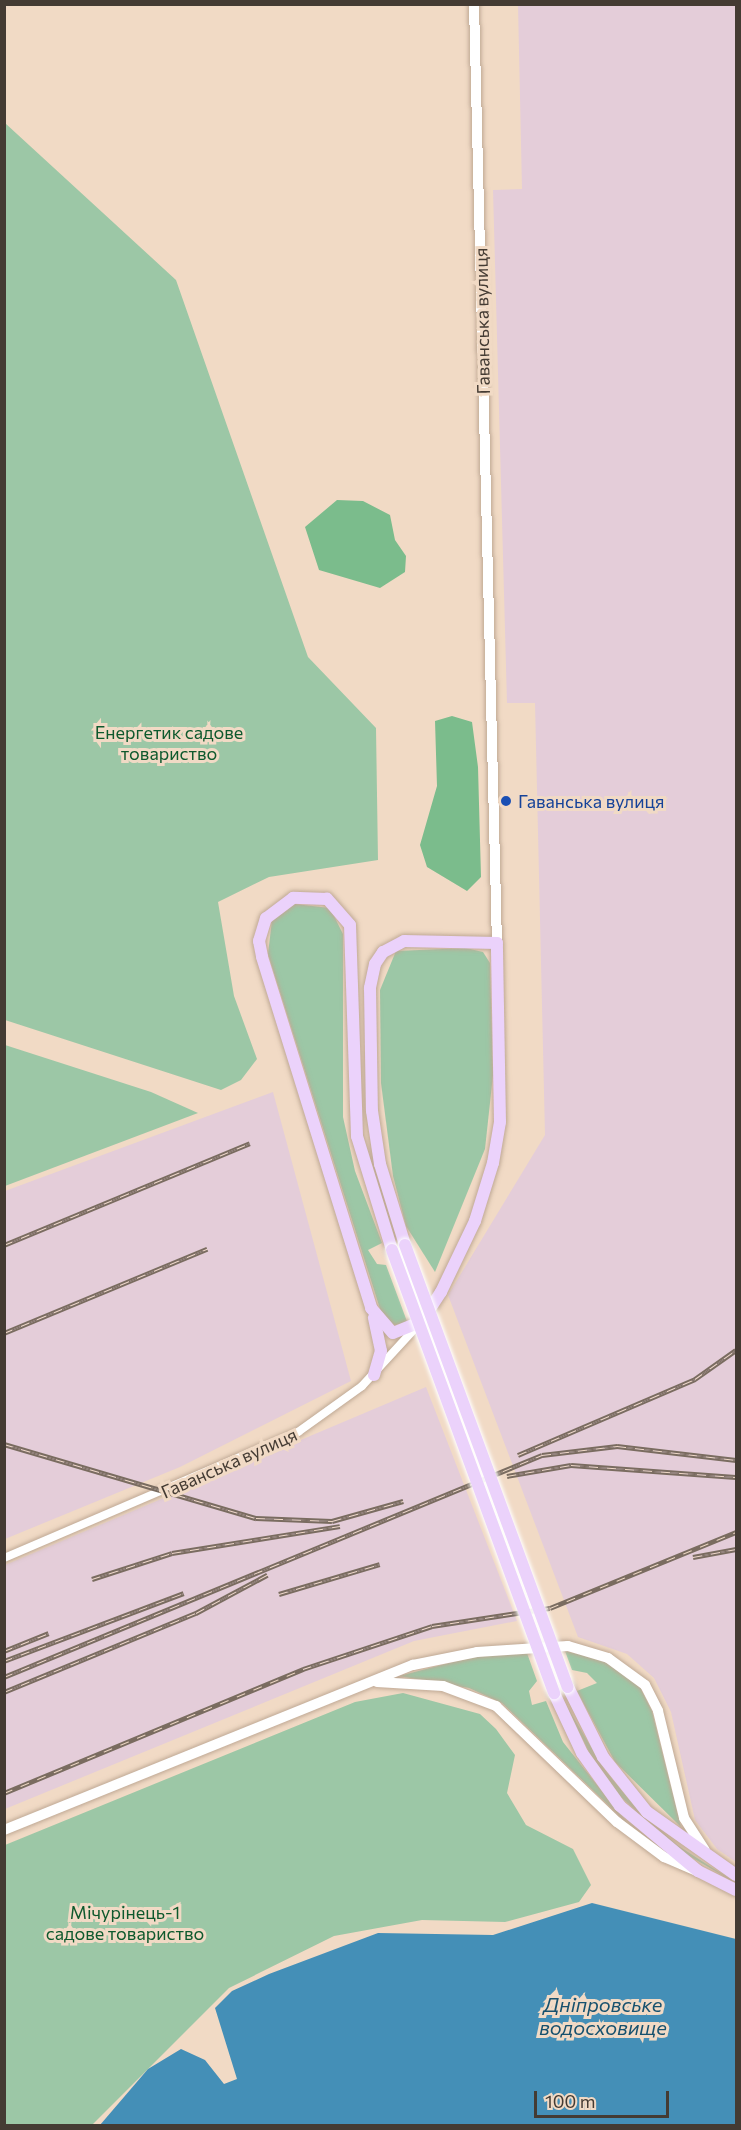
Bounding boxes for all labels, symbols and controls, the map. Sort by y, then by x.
street label: Гаванська вулиця [470,248,494,394]
park label: Енергетик садове товариство [95,722,243,764]
place label: Гаванська вулиця [518,790,665,812]
marker: Гаванська вулиця [499,794,513,808]
street label: Гаванська вулиця [158,1423,300,1503]
park label: Мічурінець-1 садове товариство [46,1902,204,1944]
water label: Дніпровське водосховище [539,1993,667,2040]
scale bar [537,2079,672,2117]
text: 100 m [545,2090,595,2112]

